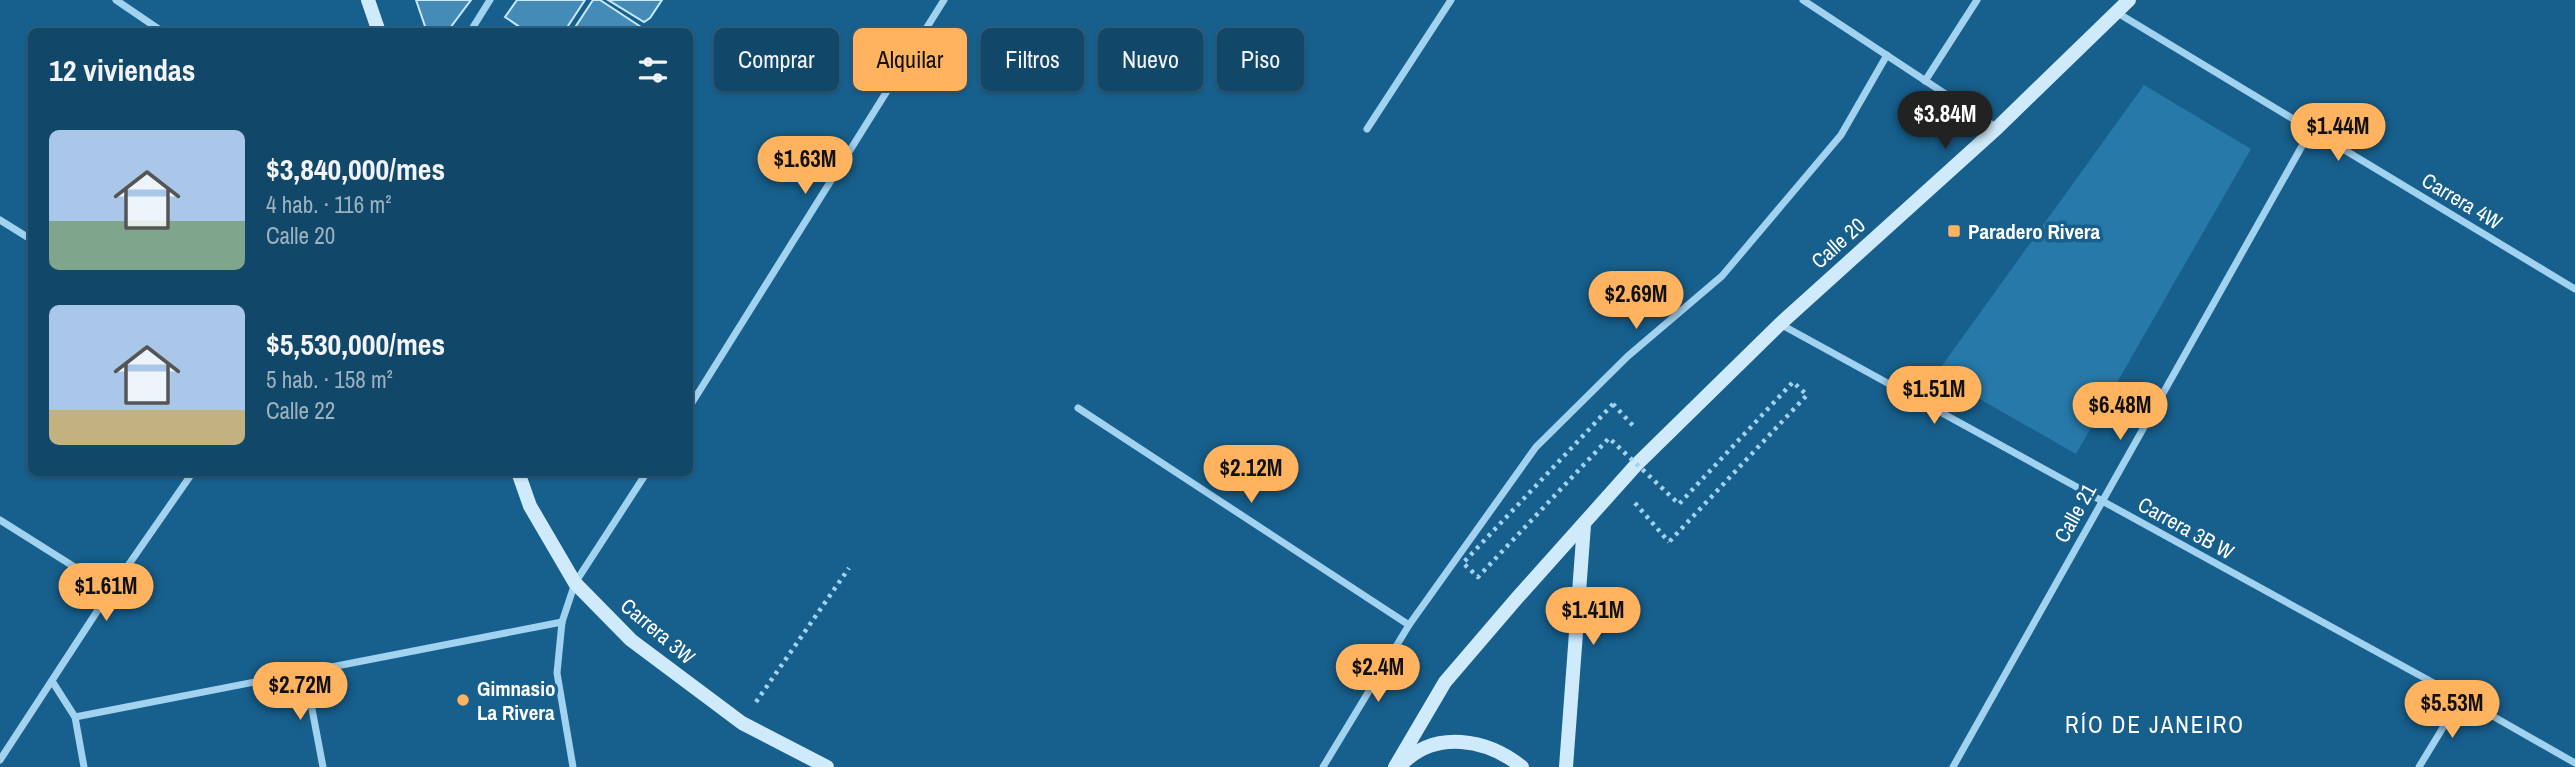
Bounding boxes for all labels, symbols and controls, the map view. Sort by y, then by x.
chip: Comprar [714,28,839,91]
chip: Alquilar [853,28,967,91]
chip: Filtros [981,28,1084,91]
chip: Nuevo [1098,28,1203,91]
chip: Piso [1217,28,1304,91]
text: 12 viviendas [49,50,195,90]
icon: filters [634,51,672,89]
pin: $3.84M [1888,92,2002,151]
text: $3.84M [1914,98,1976,129]
pin: $1.44M [2281,104,2395,163]
text: $1.44M [2307,110,2369,141]
pin: $1.63M [748,136,862,196]
text: $1.63M [774,143,836,174]
text: $3,840,000/mes [266,149,445,189]
icon: home [105,158,189,242]
street label: Carrera 4W [2416,166,2508,237]
text: 4 hab. · 116 m² [266,189,392,220]
street label: Calle 20 [1805,211,1871,275]
place label: Paradero Rivera [1968,217,2101,246]
text: Calle 20 [266,220,335,251]
marker: Paradero Rivera [1946,223,1962,239]
pin: $2.69M [1579,272,1693,331]
text: $2.69M [1605,278,1667,309]
text: $5,530,000/mes [266,324,445,364]
icon: home [105,333,189,417]
text: 5 hab. · 158 m² [266,364,393,395]
pin: $1.51M [1877,366,1991,426]
text: $1.51M [1903,373,1965,404]
pin: $6.48M [2063,382,2177,442]
text: $6.48M [2089,389,2151,420]
text: Calle 22 [266,395,335,426]
pin: $2.12M [1194,446,1308,505]
text: $2.12M [1220,452,1282,483]
street label: Calle 21 [2047,478,2103,548]
street label: Carrera 3B W [2133,490,2240,567]
pin: $1.61M [49,564,163,623]
text: $1.61M [75,570,137,601]
pin: $1.41M [1536,588,1650,647]
street label: Carrera 3W [615,591,702,671]
text: $1.41M [1562,594,1624,625]
pin: $2.4M [1329,644,1427,704]
text: $2.4M [1352,651,1404,682]
pin: $2.72M [243,662,357,722]
text: $2.72M [269,669,331,700]
place label: Gimnasio La Rivera [477,674,555,727]
pin: $5.53M [2395,680,2509,740]
text: $5.53M [2421,687,2483,718]
marker: Gimnasio La Rivera [455,692,471,708]
district label: RÍO DE JANEIRO [2065,709,2245,740]

